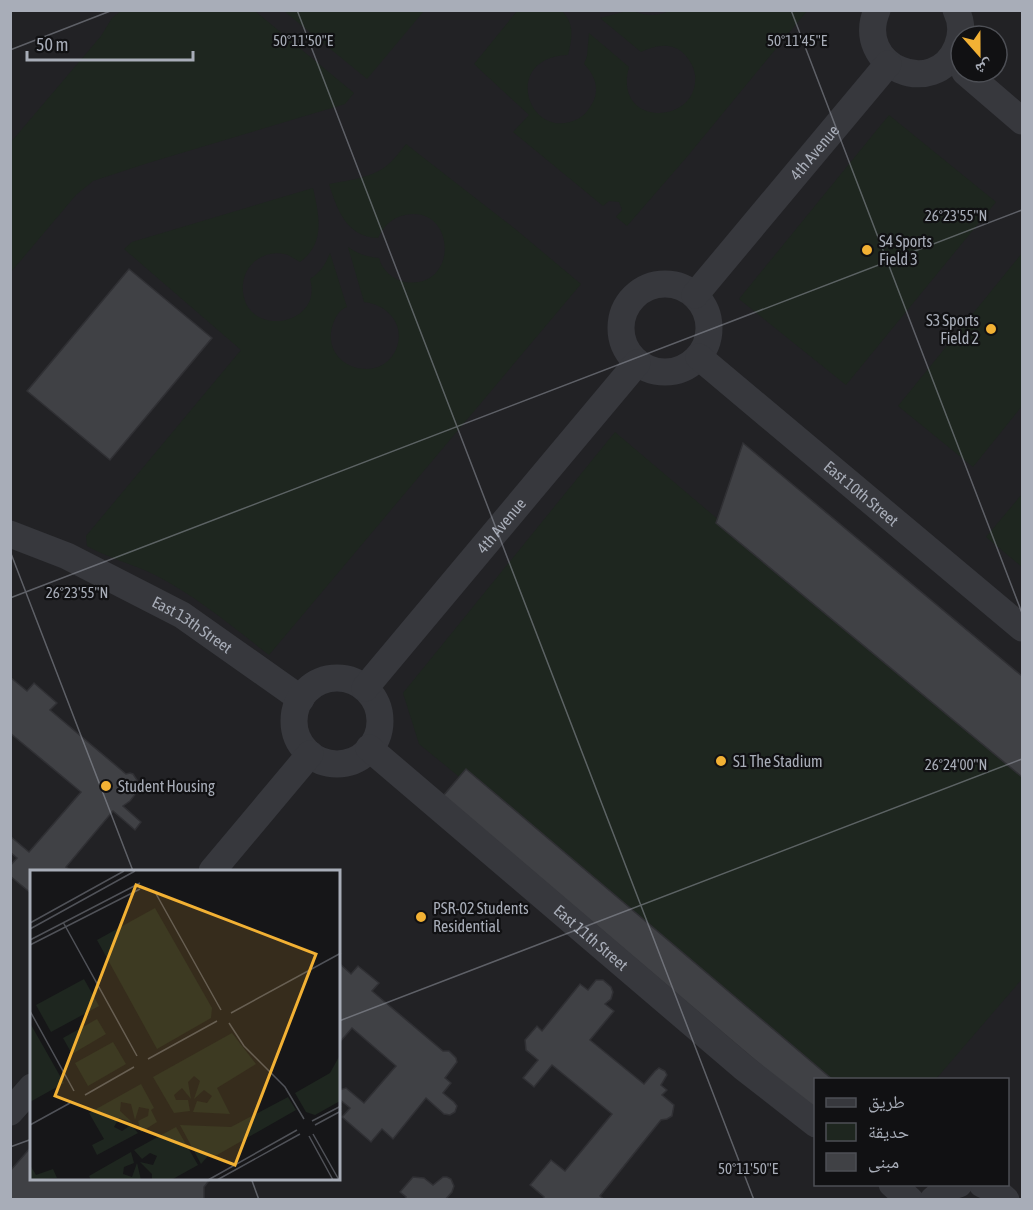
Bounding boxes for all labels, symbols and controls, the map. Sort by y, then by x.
scale bar [27,24,194,62]
north arrow [949,24,1009,84]
text: 50°11'50"E [273,32,334,49]
text: 50°11'45"E [767,32,828,49]
text: 50 m [36,34,68,55]
text: ش [973,56,996,79]
street label: 4th Avenue [786,121,842,184]
text: 26°23'55"N [925,207,987,224]
place label: S4 Sports Field 3 [879,232,932,268]
marker: S4 Sports Field 3 [860,243,874,257]
place label: S3 Sports Field 2 [926,311,979,347]
marker: S3 Sports Field 2 [984,322,998,336]
street label: East 10th Street [821,457,903,530]
street label: 4th Avenue [473,494,529,557]
text: 26°23'55"N [46,584,108,601]
street label: East 13th Street [149,592,236,657]
place label: S1 The Stadium [733,752,823,770]
marker: S1 The Stadium [714,754,728,768]
text: 26°24'00"N [925,756,987,773]
place label: Student Housing [118,777,215,796]
marker: Student Housing [99,779,113,793]
inset map [30,870,340,1180]
place label: PSR-02 Students Residential [433,899,529,935]
street label: East 11th Street [551,901,632,974]
marker: PSR-02 Students Residential [414,910,428,924]
legend [814,1078,1009,1186]
text: طريق [868,1091,905,1113]
text: حديقة [868,1121,909,1142]
text: مبنى [868,1151,899,1173]
text: 50°11'50"E [718,1160,779,1177]

